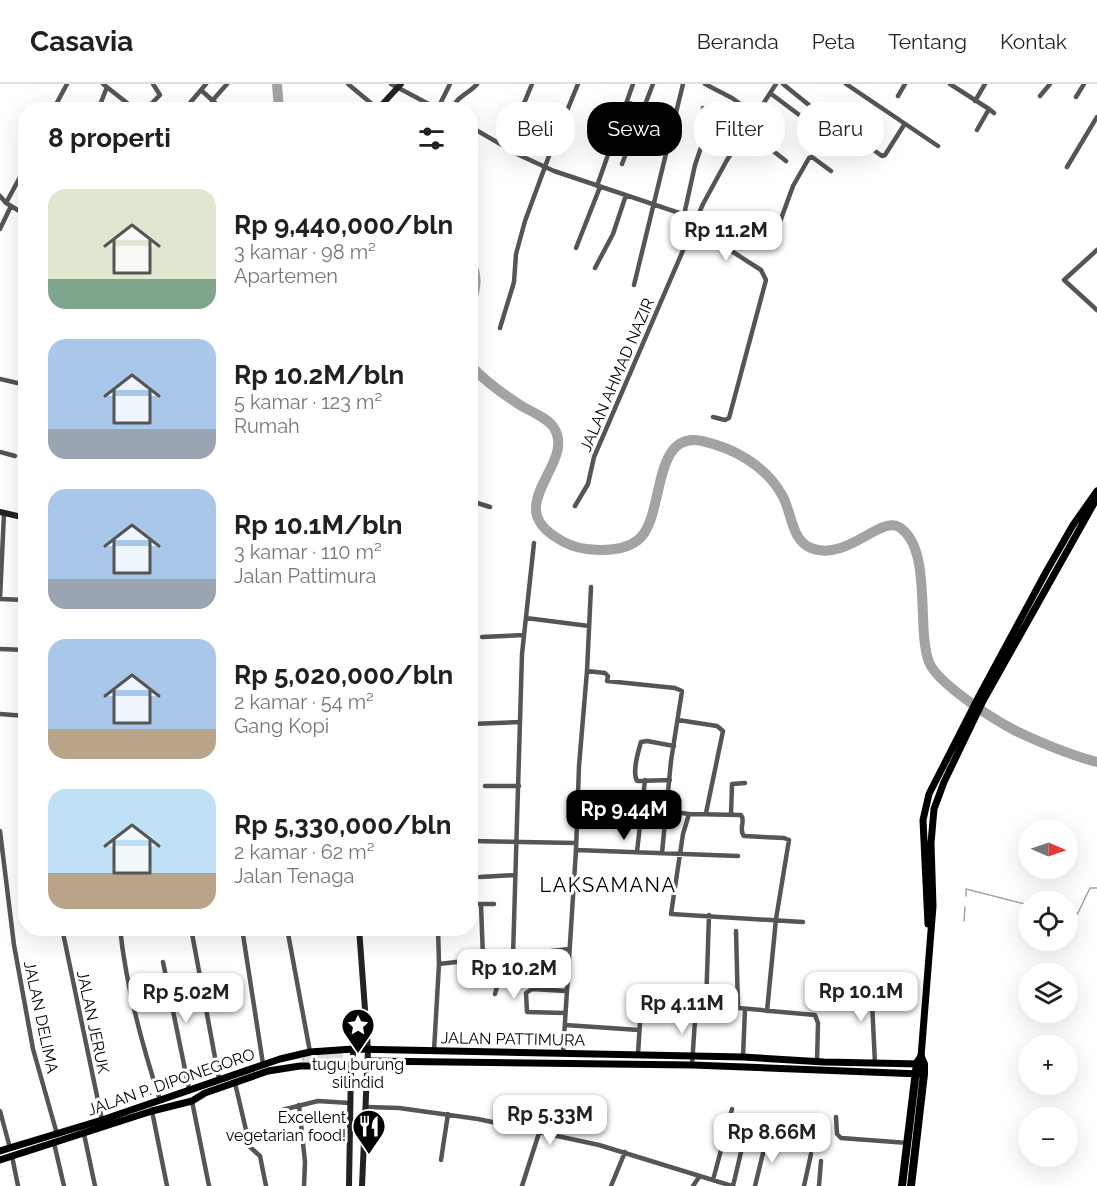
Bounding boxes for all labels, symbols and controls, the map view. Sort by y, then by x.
text: Casavia [30,25,133,58]
text: Beranda [697,29,779,54]
text: Peta [812,29,855,54]
text: Tentang [888,29,967,54]
text: Kontak [1000,29,1067,54]
chip: Beli [496,102,575,156]
chip: Sewa [587,102,682,156]
chip: Filter [694,102,785,156]
chip: Baru [797,102,884,156]
icon: filters [415,122,448,155]
text: 8 properti [48,123,171,153]
text: Rp 9,440,000/bln [234,210,453,240]
pin: Rp 11.2M [664,211,788,262]
icon: home [96,213,168,285]
text: Rp 11.2M [684,218,768,242]
text: 3 kamar · 98 m² [234,240,376,264]
text: Apartemen [234,264,338,288]
street label: JALAN AHMAD NAZIR [576,295,658,455]
text: Rp 10.2M/bln [234,360,404,390]
icon: home [96,363,168,435]
text: 5 kamar · 123 m² [234,390,382,414]
text: Rumah [234,414,300,438]
text: Rp 10.1M/bln [234,510,402,540]
icon: home [96,513,168,585]
text: 3 kamar · 110 m² [234,540,382,564]
text: Jalan Pattimura [234,564,377,588]
text: Rp 5,020,000/bln [234,660,453,690]
icon: home [96,663,168,735]
text: 2 kamar · 54 m² [234,690,374,714]
text: Gang Kopi [234,714,329,738]
pin: Rp 9.44M [562,790,686,841]
text: Rp 9.44M [580,797,668,821]
text: Rp 5,330,000/bln [234,810,452,840]
icon: home [96,813,168,885]
north arrow [1018,819,1078,879]
map controls [1018,819,1078,1167]
text: 2 kamar · 62 m² [234,840,375,864]
text: Jalan Tenaga [234,864,354,888]
district label: LAKSAMANA [540,873,676,897]
button: locate [1018,891,1078,951]
pin: Rp 10.2M [452,949,576,1000]
text: Rp 10.2M [471,956,557,980]
street label: JALAN DELIMA [20,959,62,1075]
button: layers [1018,963,1078,1023]
street label: JALAN JERUK [73,969,113,1076]
pin: Rp 10.1M [799,972,923,1023]
pin: Rp 5.02M [124,973,248,1024]
text: Rp 10.1M [819,979,903,1003]
text: Rp 5.02M [142,980,230,1004]
pin: Rp 4.11M [620,984,744,1035]
text: Rp 4.11M [640,991,724,1015]
place icon: tugu burung silindid [340,1007,376,1054]
street label: JALAN PATTIMURA [441,1028,586,1050]
button: + [1018,1035,1078,1095]
street label: JALAN P. DIPONEGORO [85,1044,257,1120]
place label: tugu burung silindid [312,1055,404,1092]
pin: Rp 5.33M [488,1095,612,1146]
text: Rp 5.33M [507,1102,593,1126]
button: − [1018,1107,1078,1167]
place label: Excellent vegetarian food! [226,1108,347,1145]
restaurant icon: Excellent vegetarian food! [351,1108,387,1155]
pin: Rp 8.66M [710,1113,834,1164]
text: Rp 8.66M [728,1120,816,1144]

